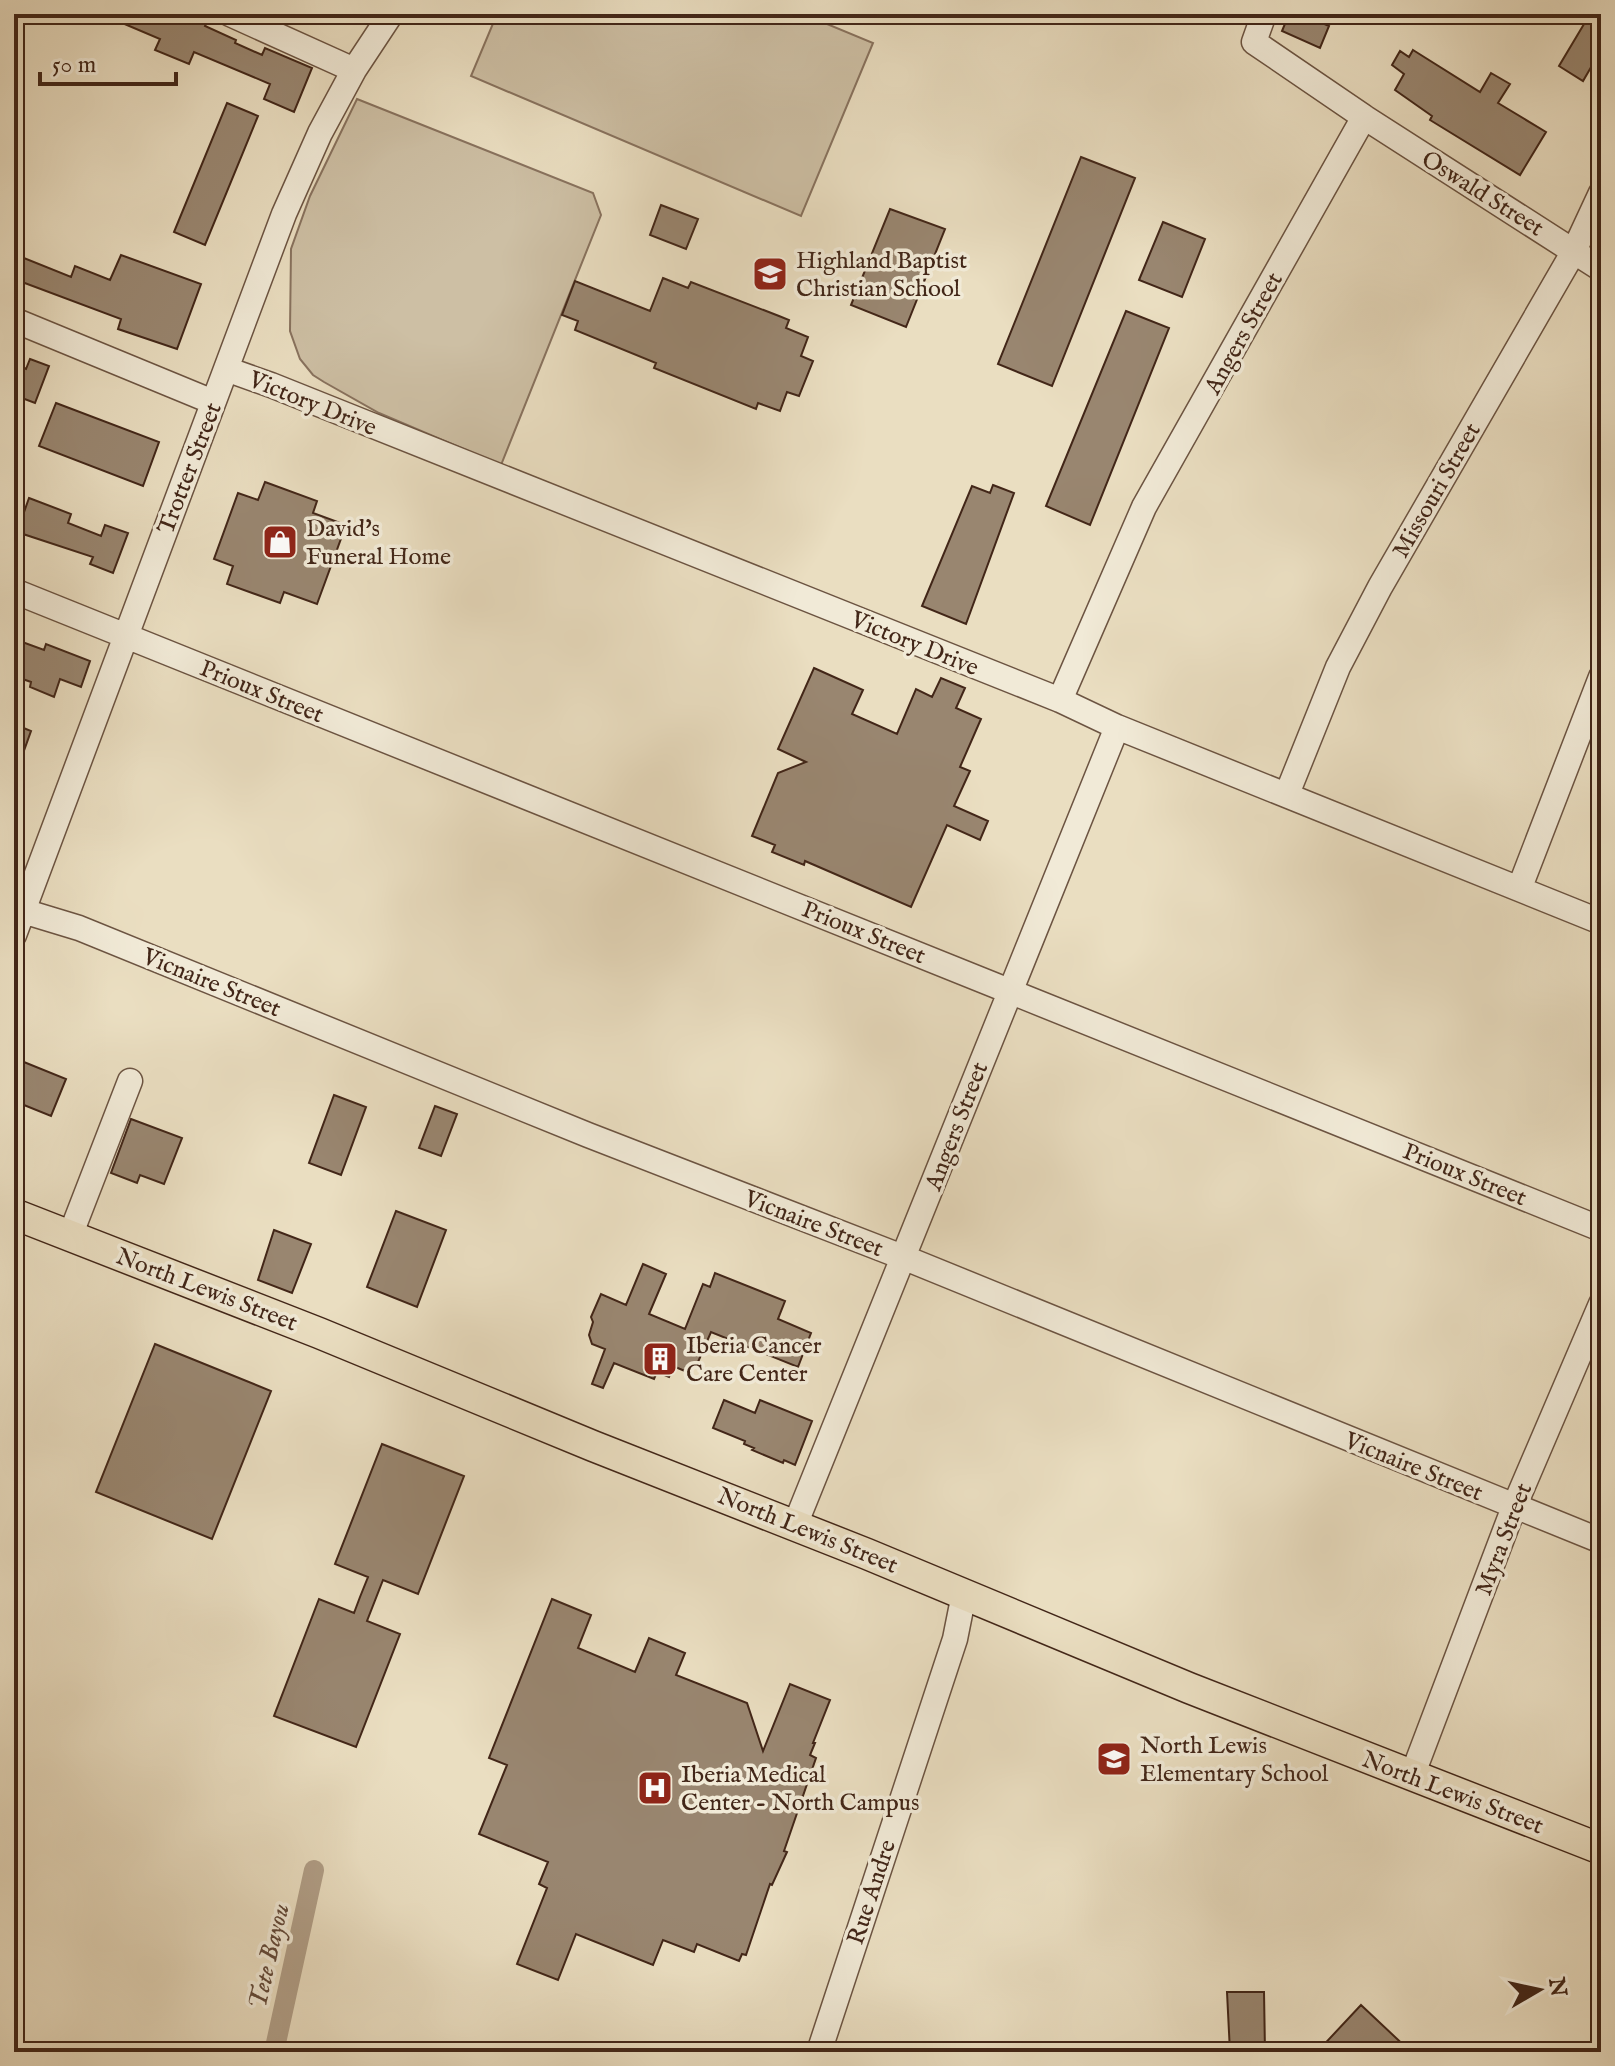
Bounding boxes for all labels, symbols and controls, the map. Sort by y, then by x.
scale bar [40,36,176,86]
text: 50 m [52,50,96,81]
street label: Oswald Street [1415,144,1549,244]
place label: Highland Baptist Christian School [796,246,967,305]
school or university icon: Highland Baptist Christian School [751,255,789,293]
street label: Angers Street [1198,267,1291,401]
street label: Victory Drive [243,364,381,444]
street label: Trotter Street [151,398,230,539]
street label: Missouri Street [1386,418,1489,564]
place label: David's Funeral Home [306,514,451,573]
shop icon: David's Funeral Home [261,523,299,561]
street label: Victory Drive [845,604,983,684]
street label: Prioux Street [195,654,328,731]
street label: Prioux Street [797,895,930,972]
street label: Vicnaire Street [137,941,285,1025]
street label: Angers Street [918,1058,996,1196]
street label: Prioux Street [1398,1137,1531,1214]
street label: Vicnaire Street [739,1183,887,1265]
street label: North Lewis Street [111,1242,302,1339]
place label: Iberia Cancer Care Center [686,1331,822,1390]
building icon: Iberia Cancer Care Center [641,1340,679,1378]
street label: Vicnaire Street [1339,1425,1487,1509]
street label: Myra Street [1469,1479,1540,1600]
street label: North Lewis Street [713,1481,902,1582]
place label: North Lewis Elementary School [1140,1731,1329,1790]
school or university icon: North Lewis Elementary School [1095,1740,1133,1778]
street label: North Lewis Street [1357,1745,1548,1842]
place label: Iberia Medical Center - North Campus [681,1760,919,1819]
hospital icon: Iberia Medical Center - North Campus [636,1769,674,1807]
street label: Rue Andre [841,1836,904,1949]
water label: Tete Bayou [241,1900,298,2013]
north arrow [1499,1950,1579,2030]
text: N [1541,1975,1572,1999]

